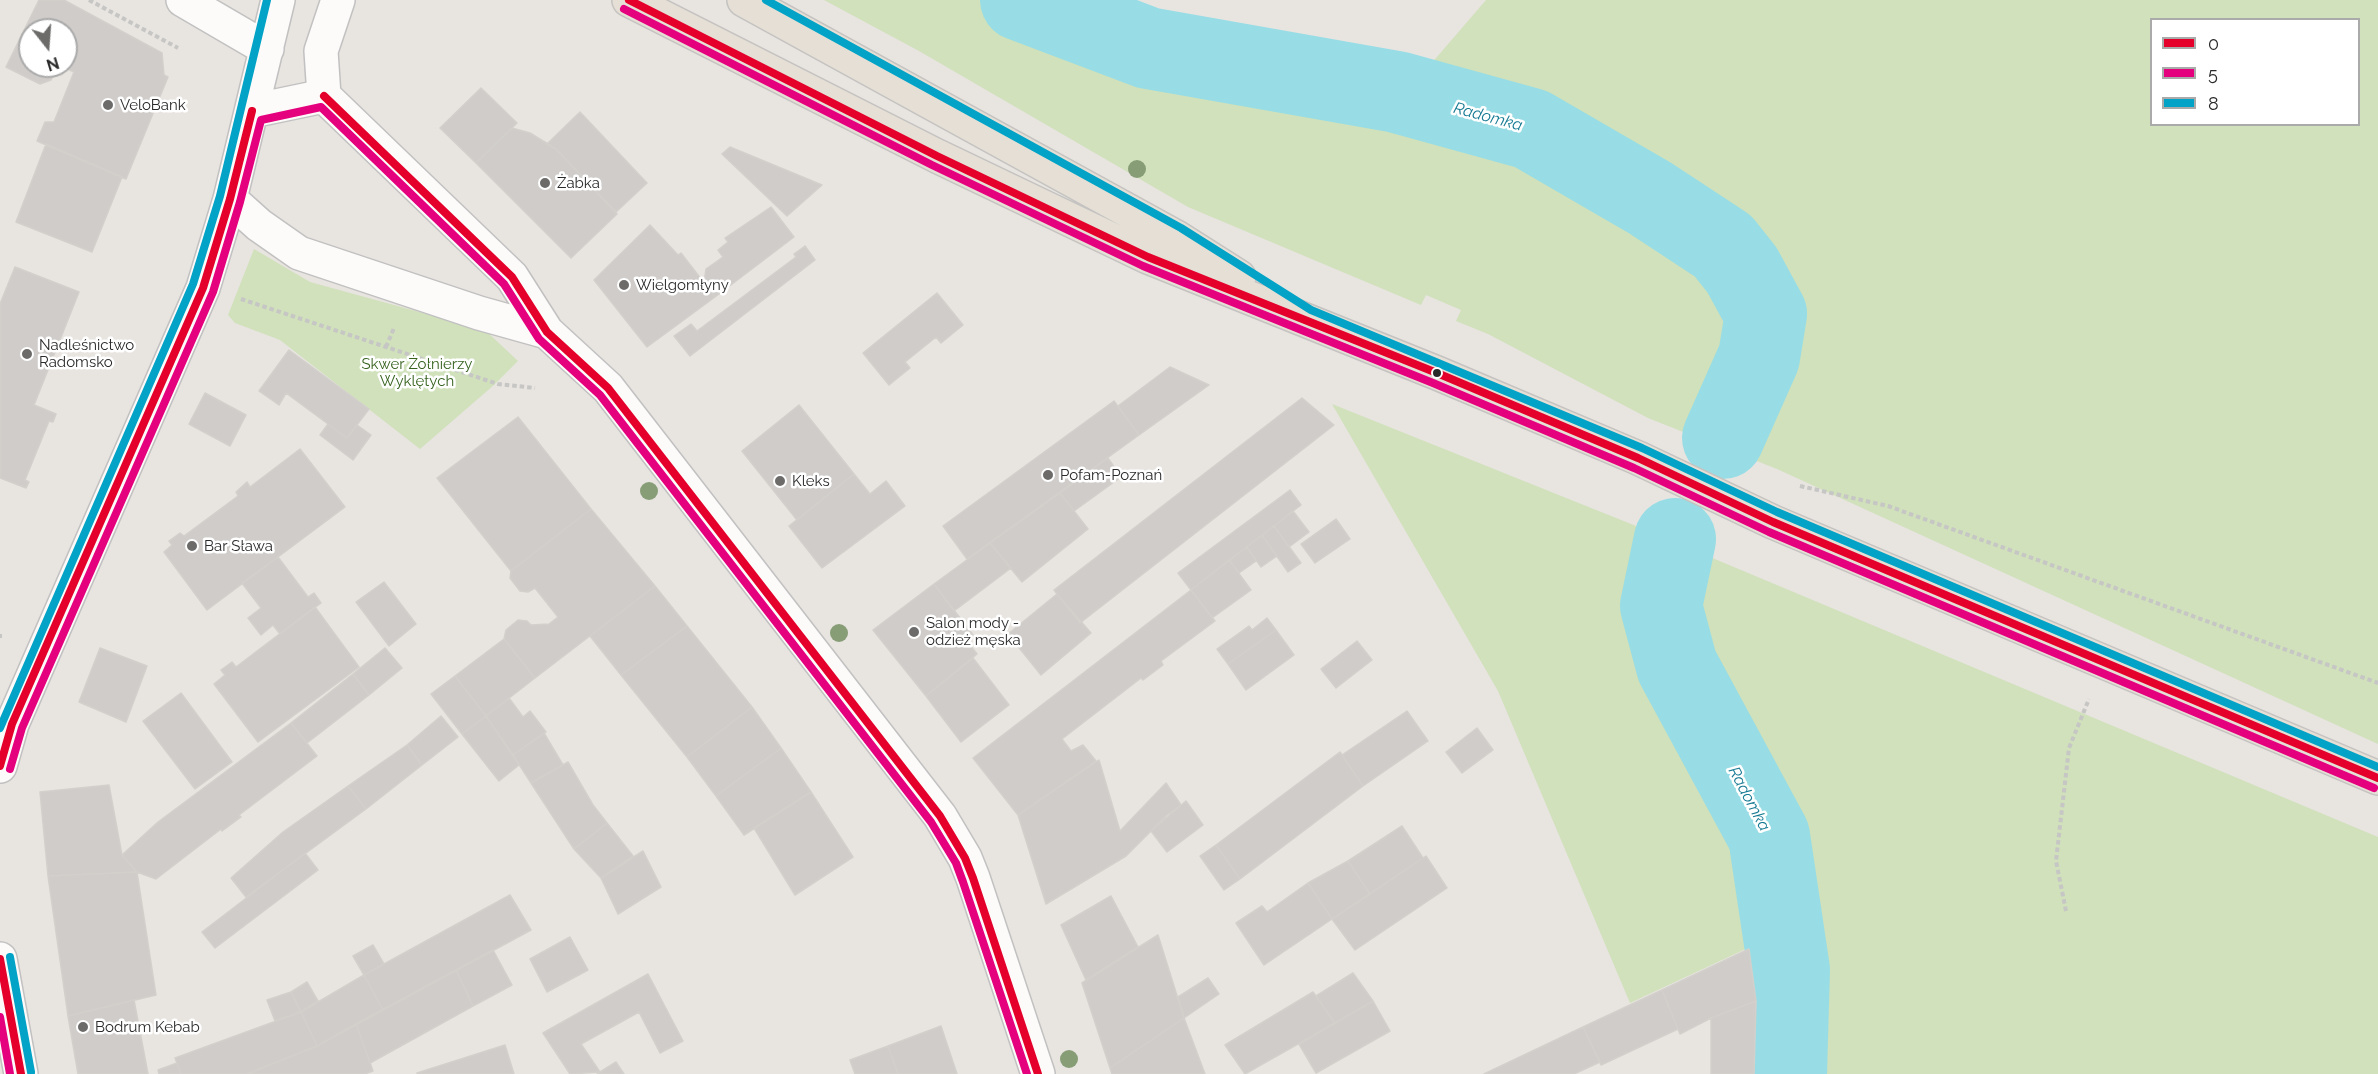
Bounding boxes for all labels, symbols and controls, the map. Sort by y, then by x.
north arrow [18,18,78,78]
legend [2150,18,2360,126]
text: 0 [2208,33,2219,54]
text: N [44,53,61,75]
text: 5 [2208,63,2218,84]
text: 8 [2208,93,2219,114]
place label: VeloBank [120,96,186,114]
marker: VeloBank [101,98,115,112]
water label: Radomka [1452,99,1524,135]
place label: Żabka [557,174,600,192]
marker: Żabka [538,176,552,190]
place label: Wielgomłyny [636,276,729,294]
marker: Wielgomłyny [617,278,631,292]
place label: Nadleśnictwo Radomsko [39,336,134,371]
marker: Nadleśnictwo Radomsko [20,347,34,361]
park label: Skwer Żołnierzy Wyklętych [362,355,472,390]
unlabelled marker [1431,367,1443,379]
place label: Pofam-Poznań [1060,466,1162,484]
marker: Pofam-Poznań [1041,468,1055,482]
place label: Kleks [792,472,830,490]
marker: Kleks [773,474,787,488]
place label: Bar Sława [204,537,273,555]
marker: Bar Sława [185,539,199,553]
place label: Salon mody - odzież męska [926,614,1021,649]
marker: Salon mody - odzież męska [907,625,921,639]
water label: Radomka [1724,763,1774,835]
place label: Bodrum Kebab [95,1018,200,1036]
marker: Bodrum Kebab [76,1020,90,1034]

